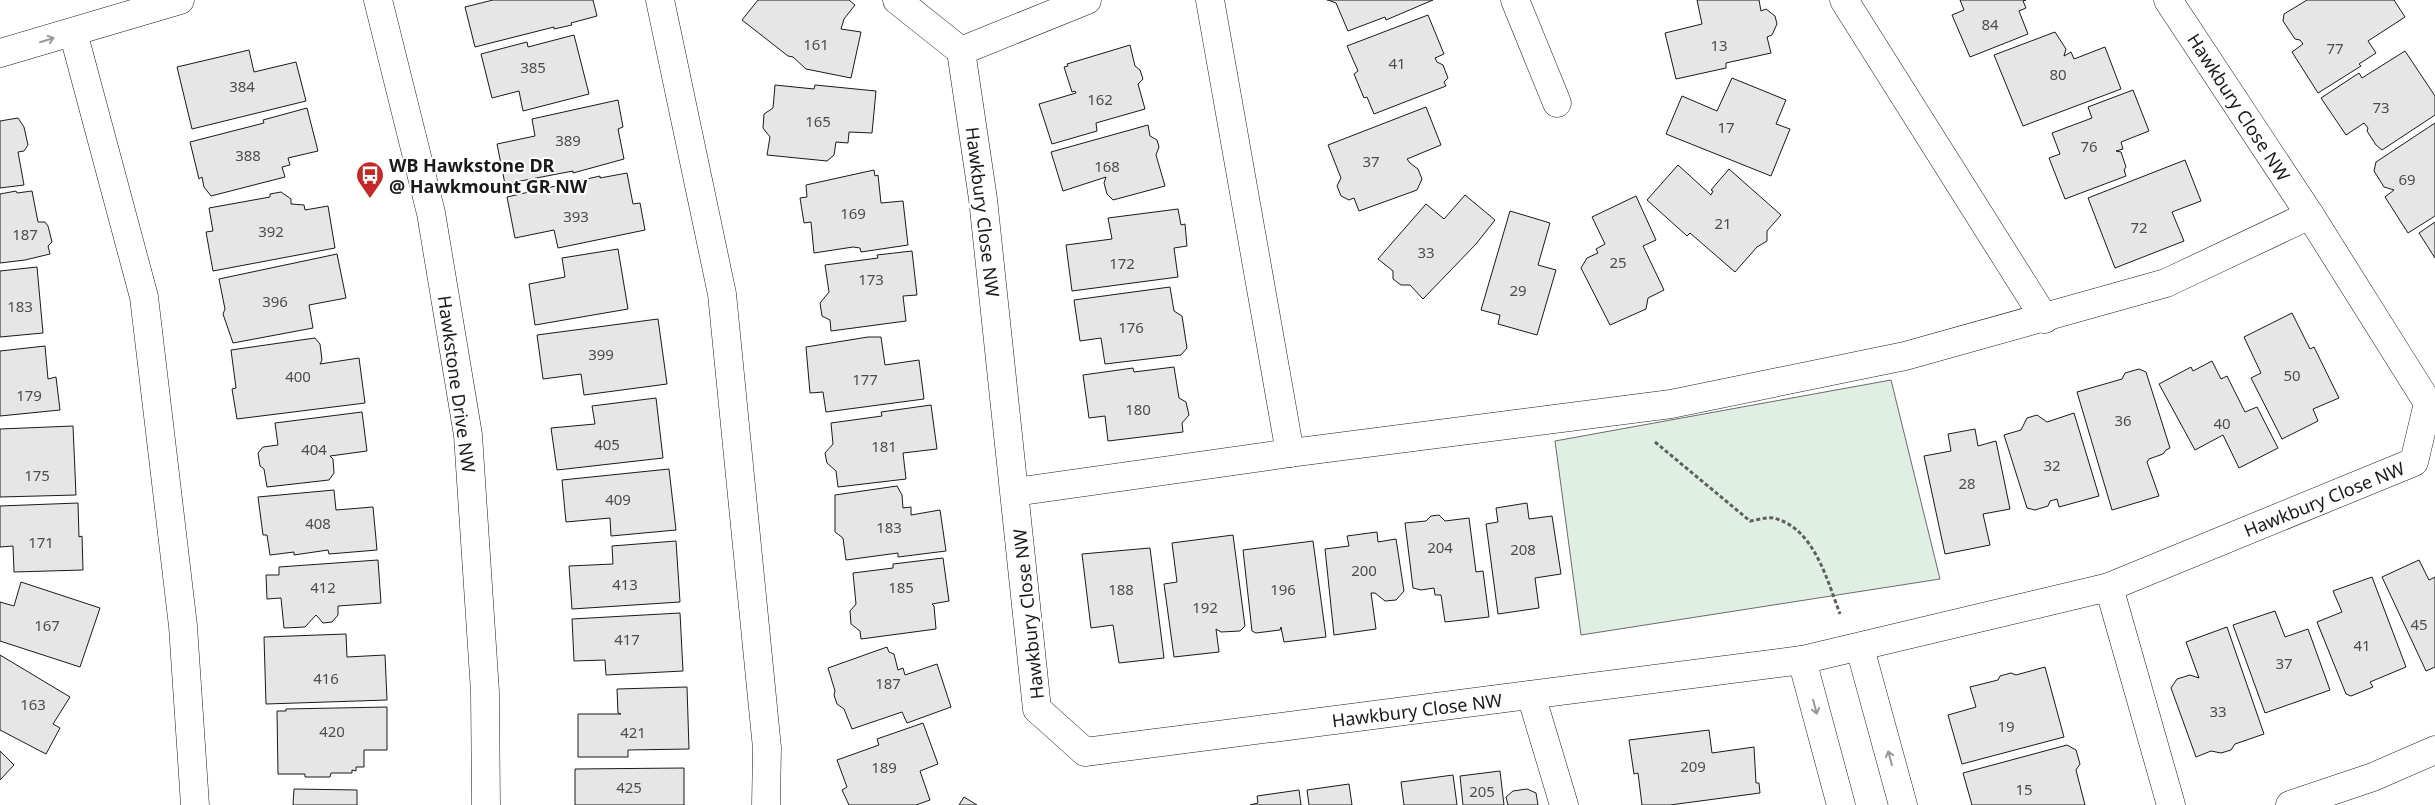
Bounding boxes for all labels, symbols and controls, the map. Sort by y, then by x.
house number: 84 [1981,14,1999,34]
street label: Hawkbury Close NW [2182,29,2296,186]
one-way arrow [38,34,54,44]
house number: 161 [803,34,829,54]
house number: 13 [1710,35,1728,55]
house number: 77 [2326,38,2344,58]
house number: 41 [1388,53,1406,73]
house number: 385 [520,57,546,77]
house number: 80 [2049,64,2067,84]
house number: 384 [229,76,255,96]
house number: 162 [1087,89,1113,109]
house number: 73 [2372,97,2390,117]
house number: 165 [805,111,831,131]
house number: 17 [1717,117,1735,137]
street label: Hawkbury Close NW [961,125,1005,299]
house number: 389 [555,130,581,150]
house number: 76 [2080,136,2098,156]
house number: 388 [235,145,261,165]
house number: 37 [1362,151,1380,171]
place label: WB Hawkstone DR @ Hawkmount GR NW [389,153,588,198]
house number: 168 [1094,156,1120,176]
bus stop icon: WB Hawkstone DR @ Hawkmount GR NW [355,160,385,199]
house number: 69 [2398,169,2416,189]
house number: 169 [840,203,866,223]
house number: 393 [563,206,589,226]
house number: 21 [1714,213,1732,233]
house number: 72 [2130,217,2148,237]
house number: 392 [258,221,284,241]
house number: 187 [12,224,38,244]
house number: 33 [1417,242,1435,262]
house number: 25 [1609,252,1627,272]
house number: 172 [1109,253,1135,273]
house number: 173 [858,269,884,289]
house number: 29 [1509,280,1527,300]
house number: 396 [262,291,288,311]
street label: Hawkstone Drive NW [433,294,481,474]
house number: 183 [7,296,33,316]
house number: 176 [1118,317,1144,337]
house number: 399 [588,344,614,364]
house number: 50 [2283,365,2301,385]
house number: 400 [285,366,311,386]
house number: 177 [852,369,878,389]
house number: 179 [16,385,42,405]
house number: 180 [1125,399,1151,419]
house number: 36 [2114,410,2132,430]
house number: 40 [2213,413,2231,433]
house number: 405 [594,434,620,454]
house number: 181 [871,436,897,456]
house number: 404 [301,439,327,459]
house number: 32 [2043,455,2061,475]
street label: Hawkbury Close NW [2240,456,2408,542]
house number: 175 [24,465,50,485]
house number: 28 [1958,473,1976,493]
house number: 409 [605,489,631,509]
house number: 408 [305,513,331,533]
house number: 183 [876,517,902,537]
street label: Hawkbury Close NW [1007,527,1049,701]
house number: 171 [28,532,54,552]
house number: 204 [1427,537,1453,557]
house number: 208 [1510,539,1536,559]
house number: 200 [1351,560,1377,580]
house number: 413 [612,574,638,594]
house number: 412 [310,577,336,597]
house number: 185 [888,577,914,597]
house number: 188 [1108,579,1134,599]
house number: 196 [1270,579,1296,599]
house number: 192 [1192,597,1218,617]
house number: 45 [2410,614,2428,634]
house number: 167 [34,615,60,635]
house number: 417 [614,629,640,649]
house number: 41 [2353,635,2371,655]
house number: 37 [2275,653,2293,673]
house number: 416 [313,668,339,688]
house number: 187 [875,673,901,693]
street label: Hawkbury Close NW [1330,688,1504,732]
house number: 163 [20,694,46,714]
one-way arrow [1810,699,1820,715]
house number: 33 [2209,701,2227,721]
house number: 19 [1997,716,2015,736]
house number: 420 [319,721,345,741]
house number: 421 [620,722,646,742]
one-way arrow [1885,750,1895,766]
house number: 209 [1680,756,1706,776]
house number: 189 [871,757,897,777]
house number: 425 [616,777,642,797]
house number: 15 [2015,779,2033,799]
house number: 205 [1469,781,1495,801]

